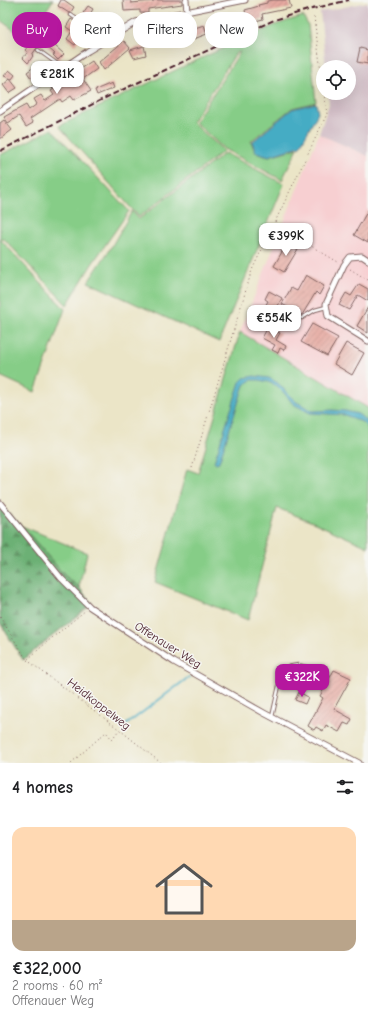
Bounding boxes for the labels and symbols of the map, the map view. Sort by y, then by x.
pin: €281K [29,61,85,95]
pin: €399K [258,223,314,257]
pin: €554K [246,305,302,339]
street label: Offenauer Weg [132,619,204,671]
pin: €322K [274,664,330,698]
street label: Heidkoppelweg [65,675,133,733]

